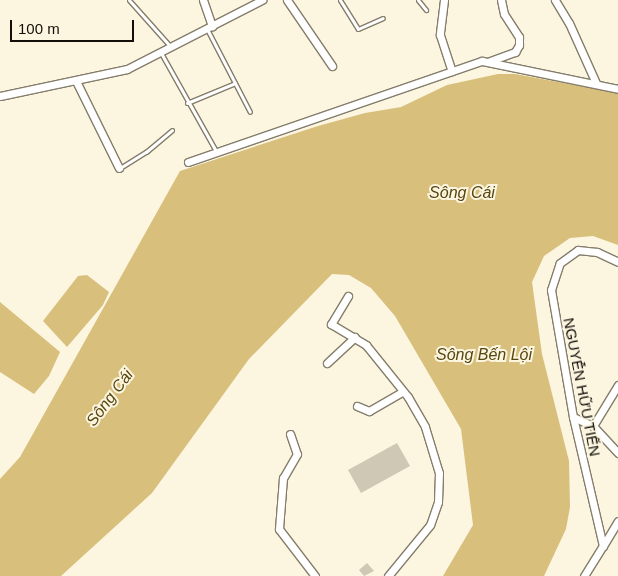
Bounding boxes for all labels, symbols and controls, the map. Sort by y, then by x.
scale bar [12,10,136,42]
text: 100 m [18,20,60,37]
water label: Sông Cái [429,183,495,203]
street label: NGUYỄN HỮU TIẾN [560,316,604,458]
water label: Sông Bến Lội [436,345,532,365]
water label: Sông Cái [83,366,137,430]

